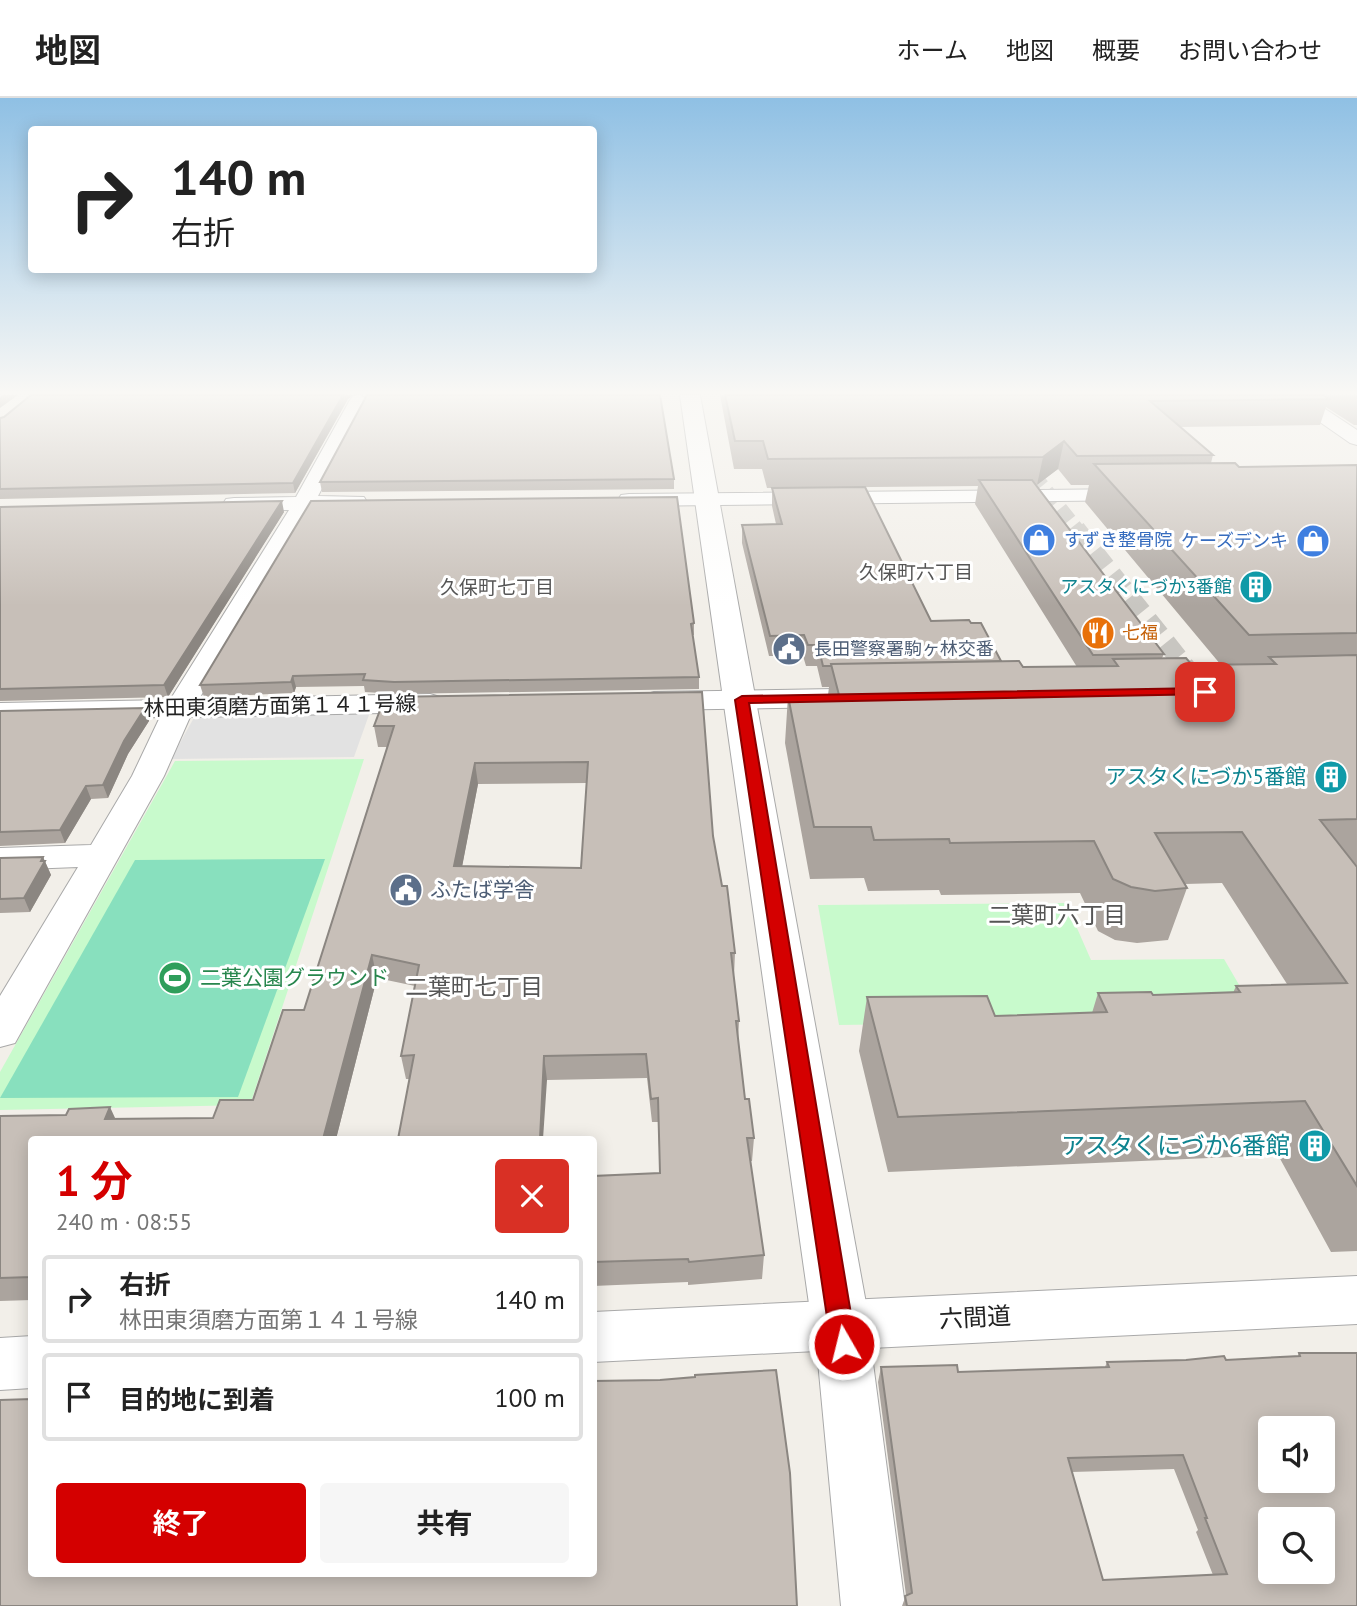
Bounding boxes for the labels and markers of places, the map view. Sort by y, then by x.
shop icon: すずき整骨院 [1020,521,1058,559]
shop icon: ケーズデンキ [1294,522,1332,560]
place label: すずき整骨院 [1064,528,1172,551]
place label: ケーズデンキ [1181,529,1288,552]
building icon: アスタくにづか3番館 [1237,568,1275,606]
place label: アスタくにづか3番館 [1060,575,1232,598]
restaurant icon: 七福 [1079,614,1117,652]
place label: 七福 [1122,621,1158,644]
public building icon: 長田警察署駒ヶ林交番 [770,630,808,668]
place label: 長田警察署駒ヶ林交番 [814,637,994,660]
pin [1175,662,1235,722]
building icon: アスタくにづか5番館 [1312,758,1350,796]
place label: アスタくにづか5番館 [1106,763,1306,790]
public building icon: ふたば学舎 [387,871,425,909]
place label: ふたば学舎 [430,876,535,903]
sports icon: 二葉公園グラウンド [156,959,194,997]
place label: 二葉公園グラウンド [200,964,389,991]
building icon: アスタくにづか6番館 [1296,1127,1334,1165]
place label: アスタくにづか6番館 [1061,1130,1290,1161]

